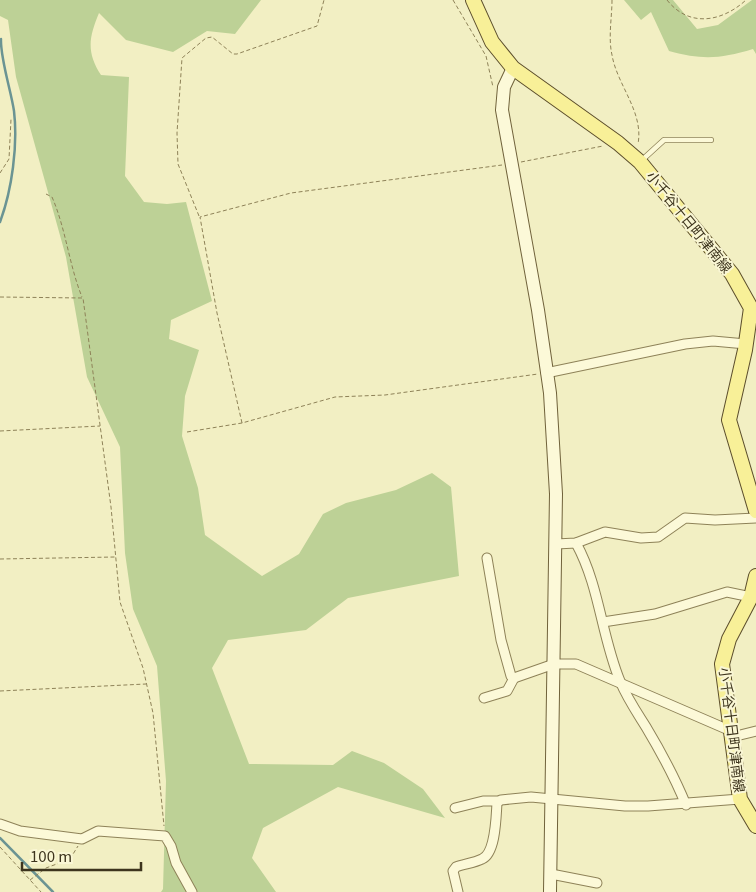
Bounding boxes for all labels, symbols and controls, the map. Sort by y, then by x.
street label: 小千谷十日町津南線 [642,166,737,277]
street label: 小千谷十日町津南線 [715,666,751,794]
scale bar [22,840,141,872]
text: 100 m [30,845,72,866]

